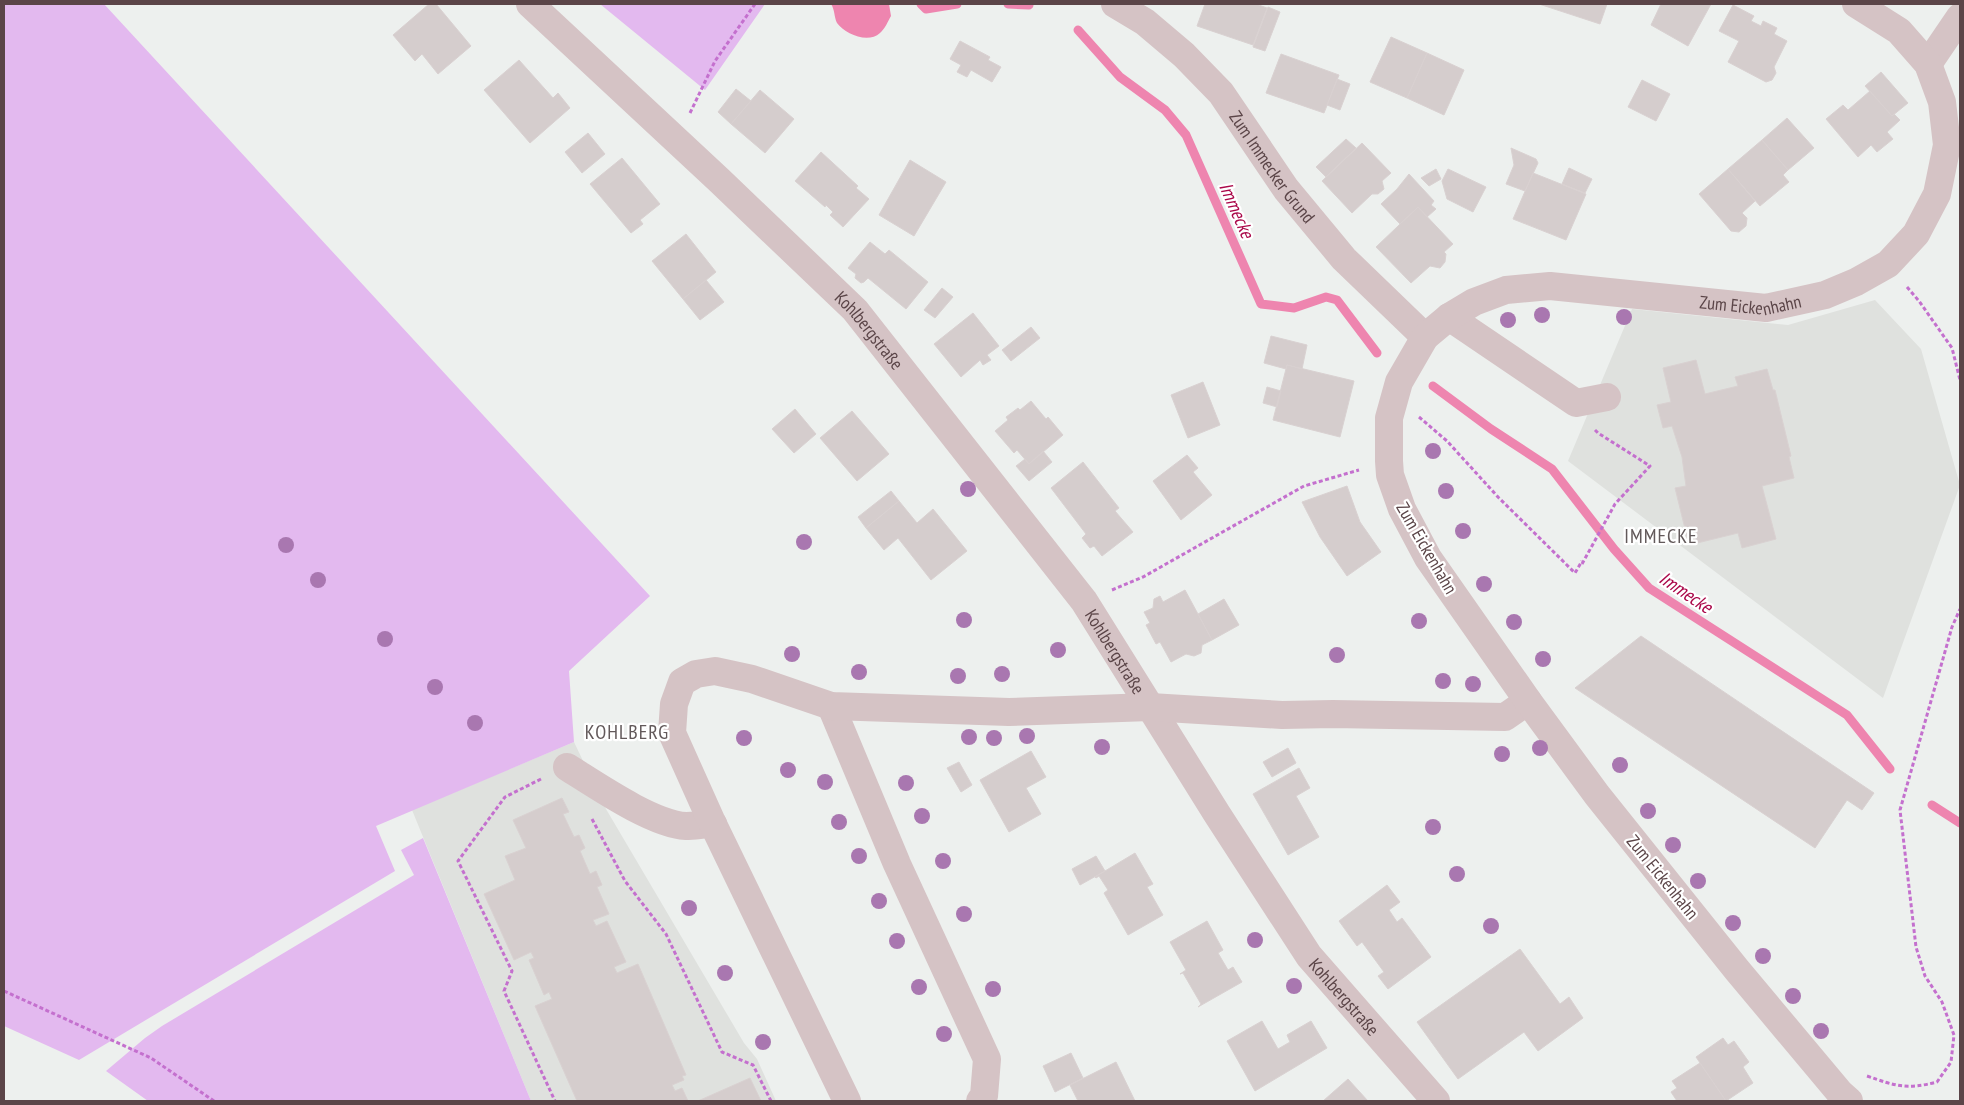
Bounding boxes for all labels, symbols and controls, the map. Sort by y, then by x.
street label: Zum Immecker Grund [1225,106,1321,226]
water label: Immecke [1215,179,1259,241]
street label: Kohlbergstraße [830,286,909,374]
street label: Zum Eickenhahn [1699,289,1803,320]
street label: Zum Eickenhahn [1392,498,1462,598]
district label: IMMECKE [1624,523,1698,549]
water label: Immecke [1655,566,1718,619]
street label: Kohlbergstraße [1080,605,1150,698]
district label: KOHLBERG [585,719,669,745]
street label: Zum Eickenhahn [1622,830,1704,924]
street label: Kohlbergstraße [1304,953,1385,1040]

